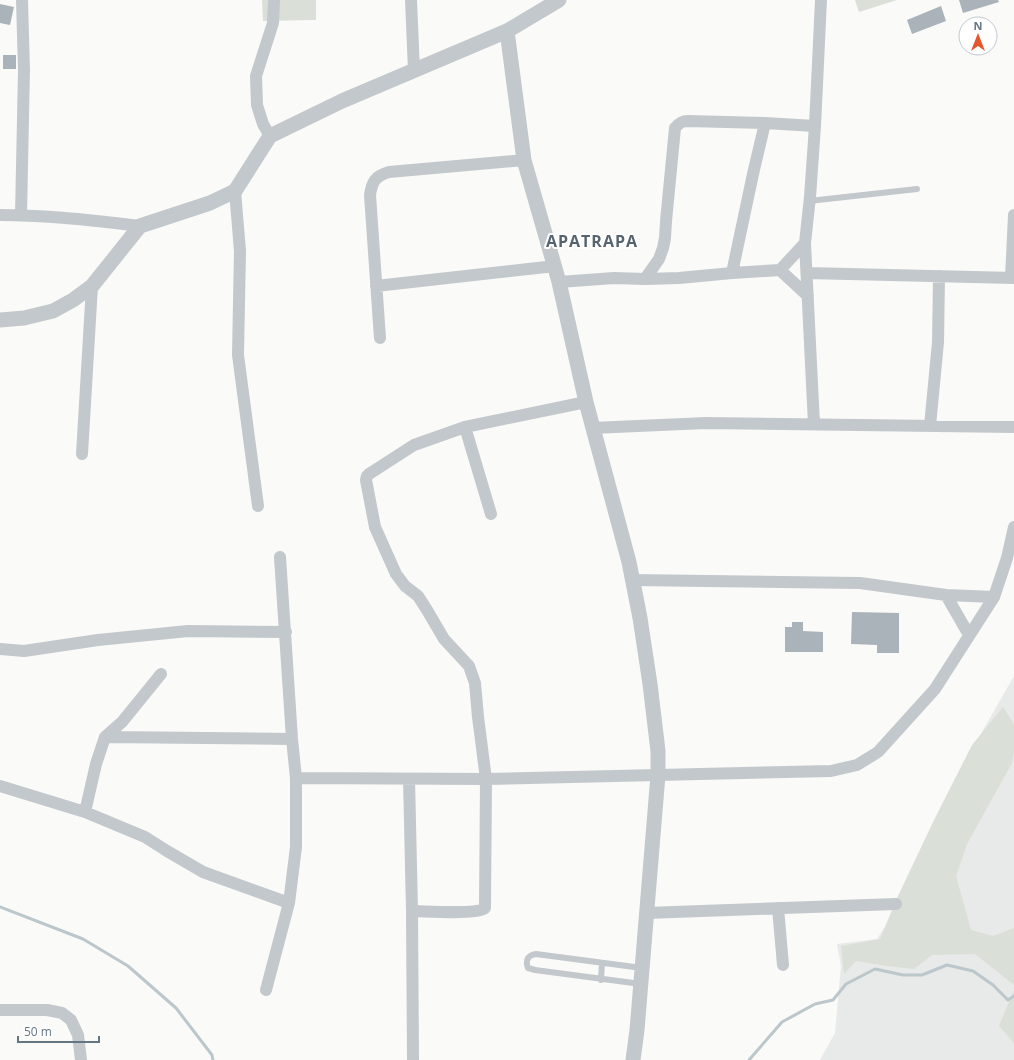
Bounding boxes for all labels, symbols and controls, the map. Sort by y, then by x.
north arrow [958,16,998,56]
text: N [974,18,982,33]
district label: APATRAPA [546,230,638,252]
scale bar [18,1018,99,1044]
text: 50 m [24,1023,52,1040]

